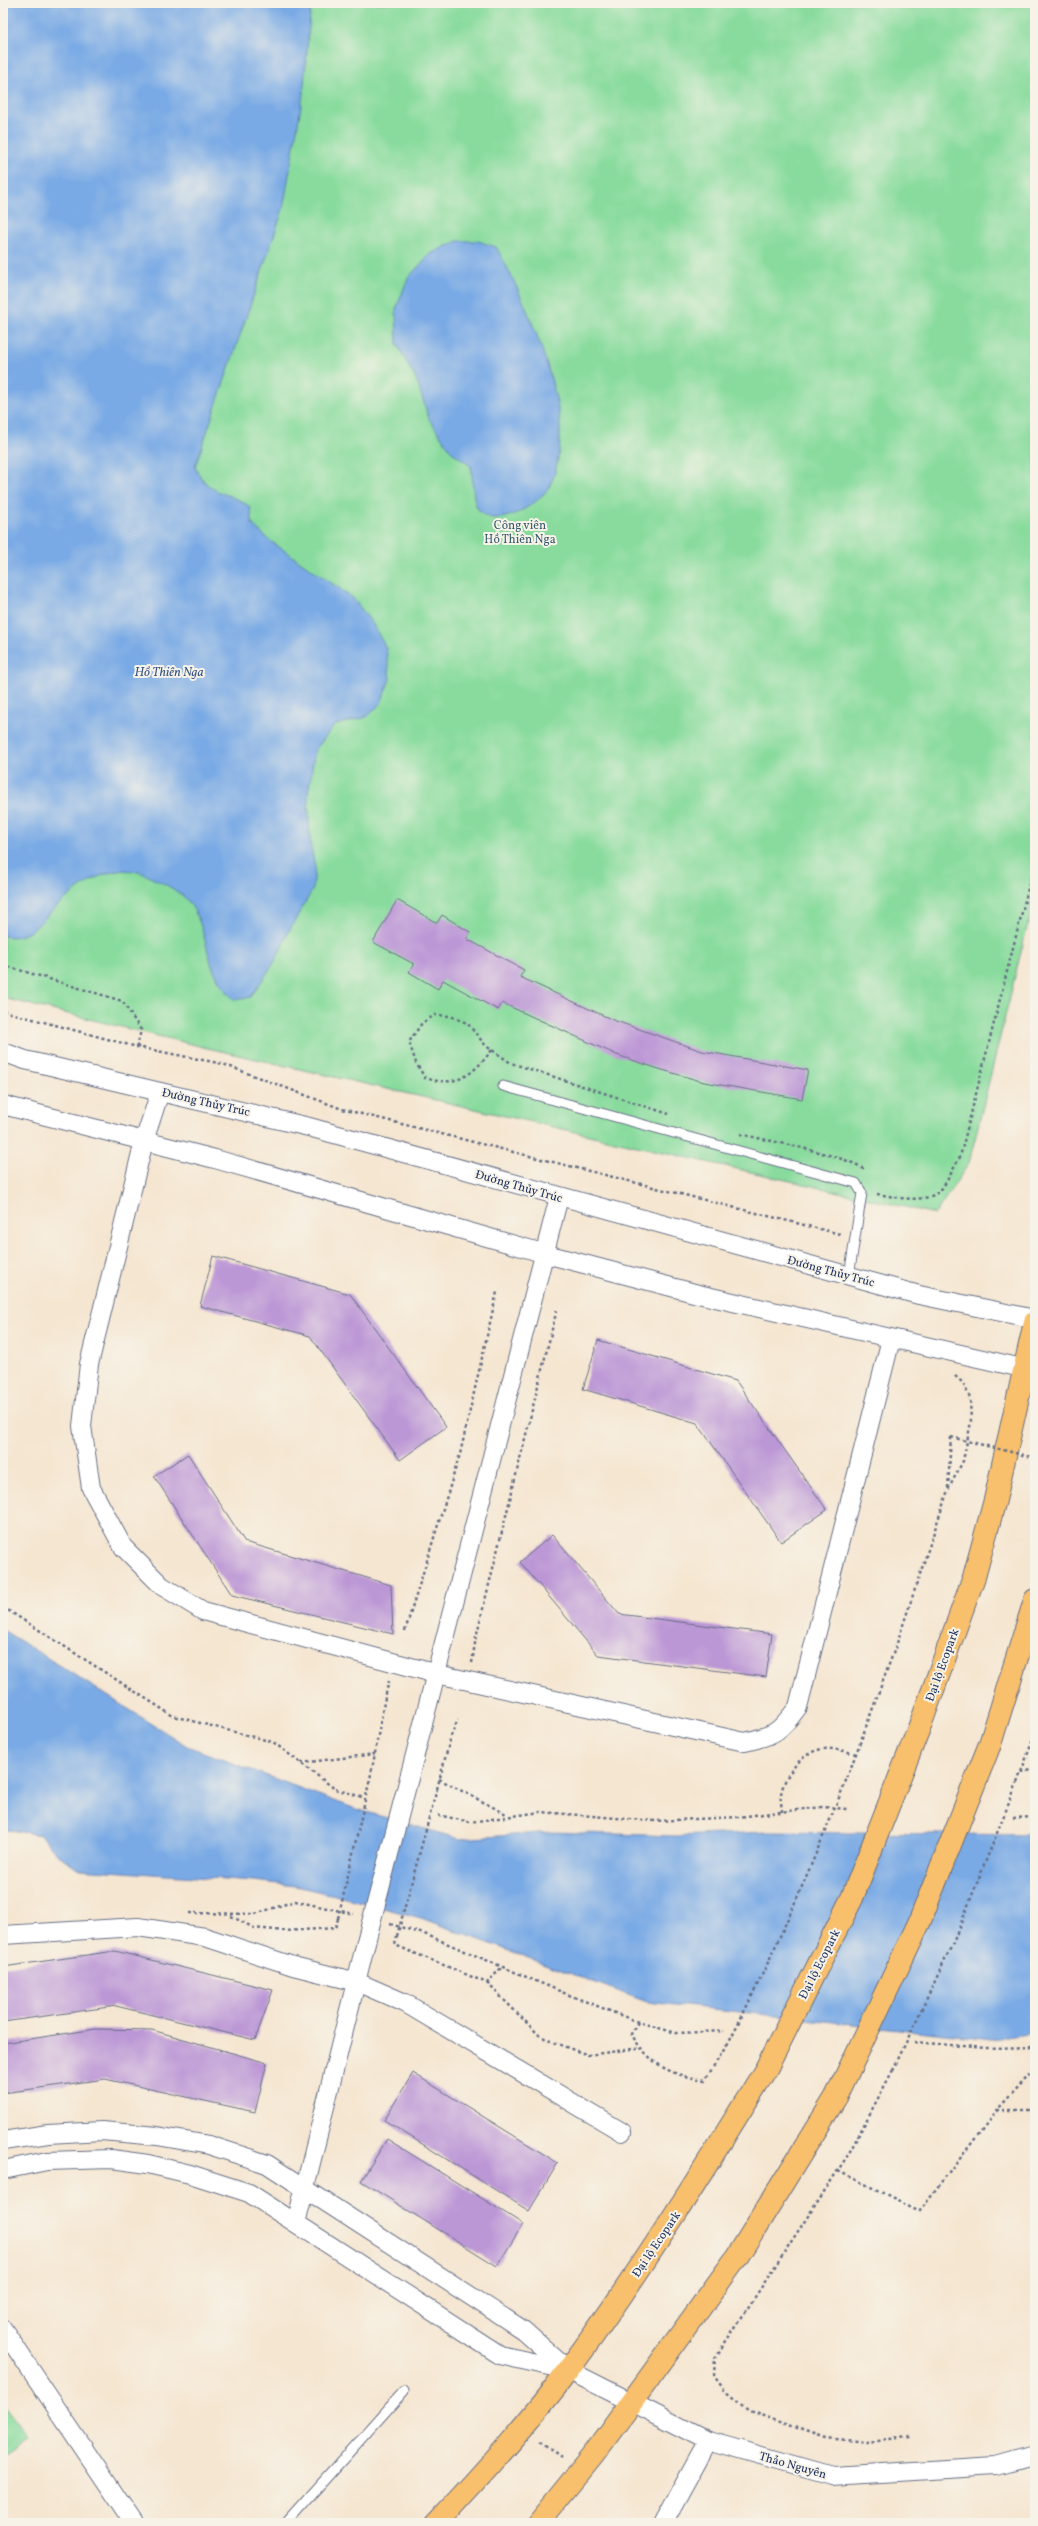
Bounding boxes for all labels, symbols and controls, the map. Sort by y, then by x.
park label: Công viên Hồ Thiên Nga [484,518,556,548]
water label: Hồ Thiên Nga [134,664,204,682]
street label: Đường Thủy Trúc [160,1085,251,1121]
street label: Đường Thủy Trúc [473,1167,564,1207]
street label: Đường Thủy Trúc [785,1253,876,1291]
street label: Đại lộ Ecopark [922,1626,964,1704]
street label: Đại lộ Ecopark [795,1926,845,2002]
street label: Đại lộ Ecopark [629,2208,685,2281]
street label: Thảo Nguyên [757,2449,828,2483]

